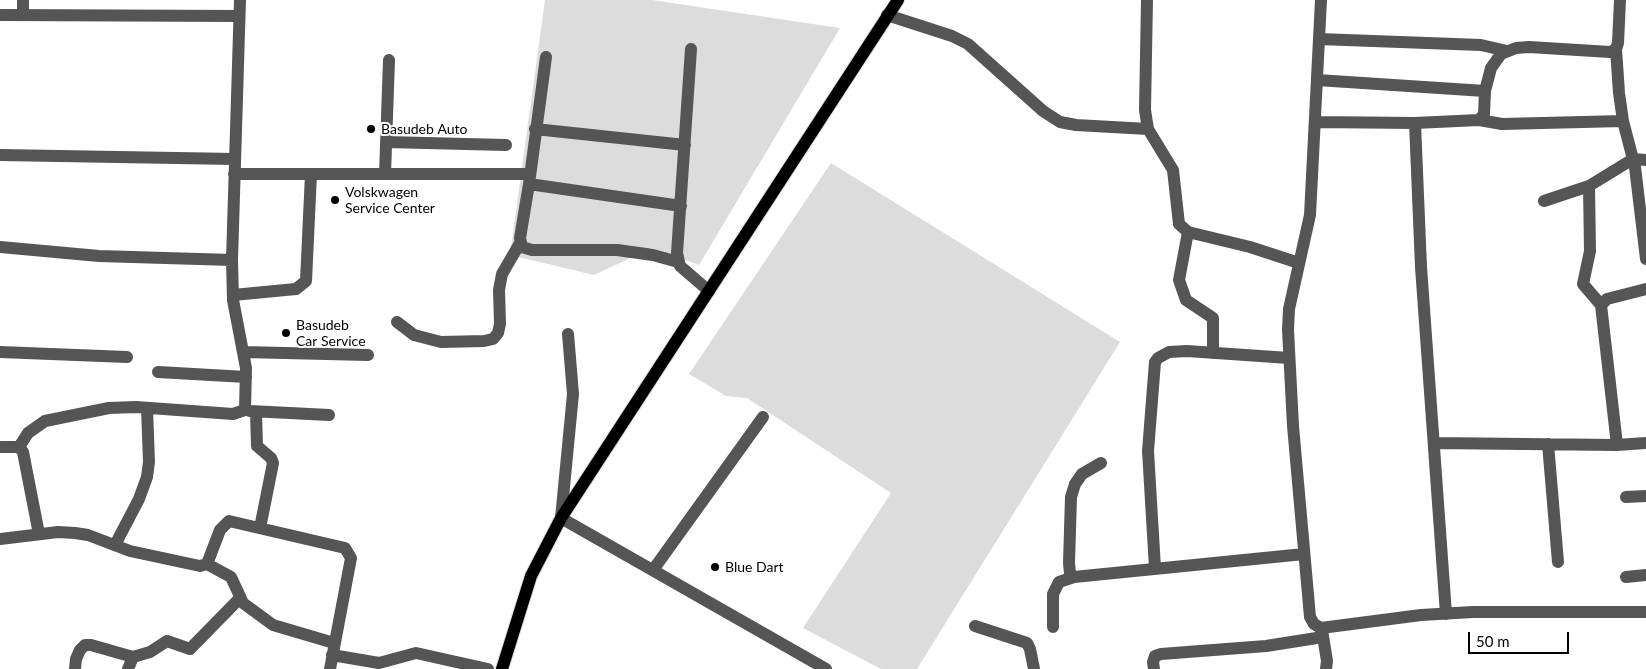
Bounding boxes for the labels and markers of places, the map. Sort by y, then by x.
place label: Basudeb Auto [381,121,467,137]
marker: Basudeb Auto [365,123,377,135]
place label: Volskwagen Service Center [345,184,435,216]
marker: Volskwagen Service Center [329,194,341,206]
place label: Basudeb Car Service [296,317,366,350]
marker: Basudeb Car Service [280,327,292,339]
place label: Blue Dart [725,559,784,575]
marker: Blue Dart [709,561,721,573]

